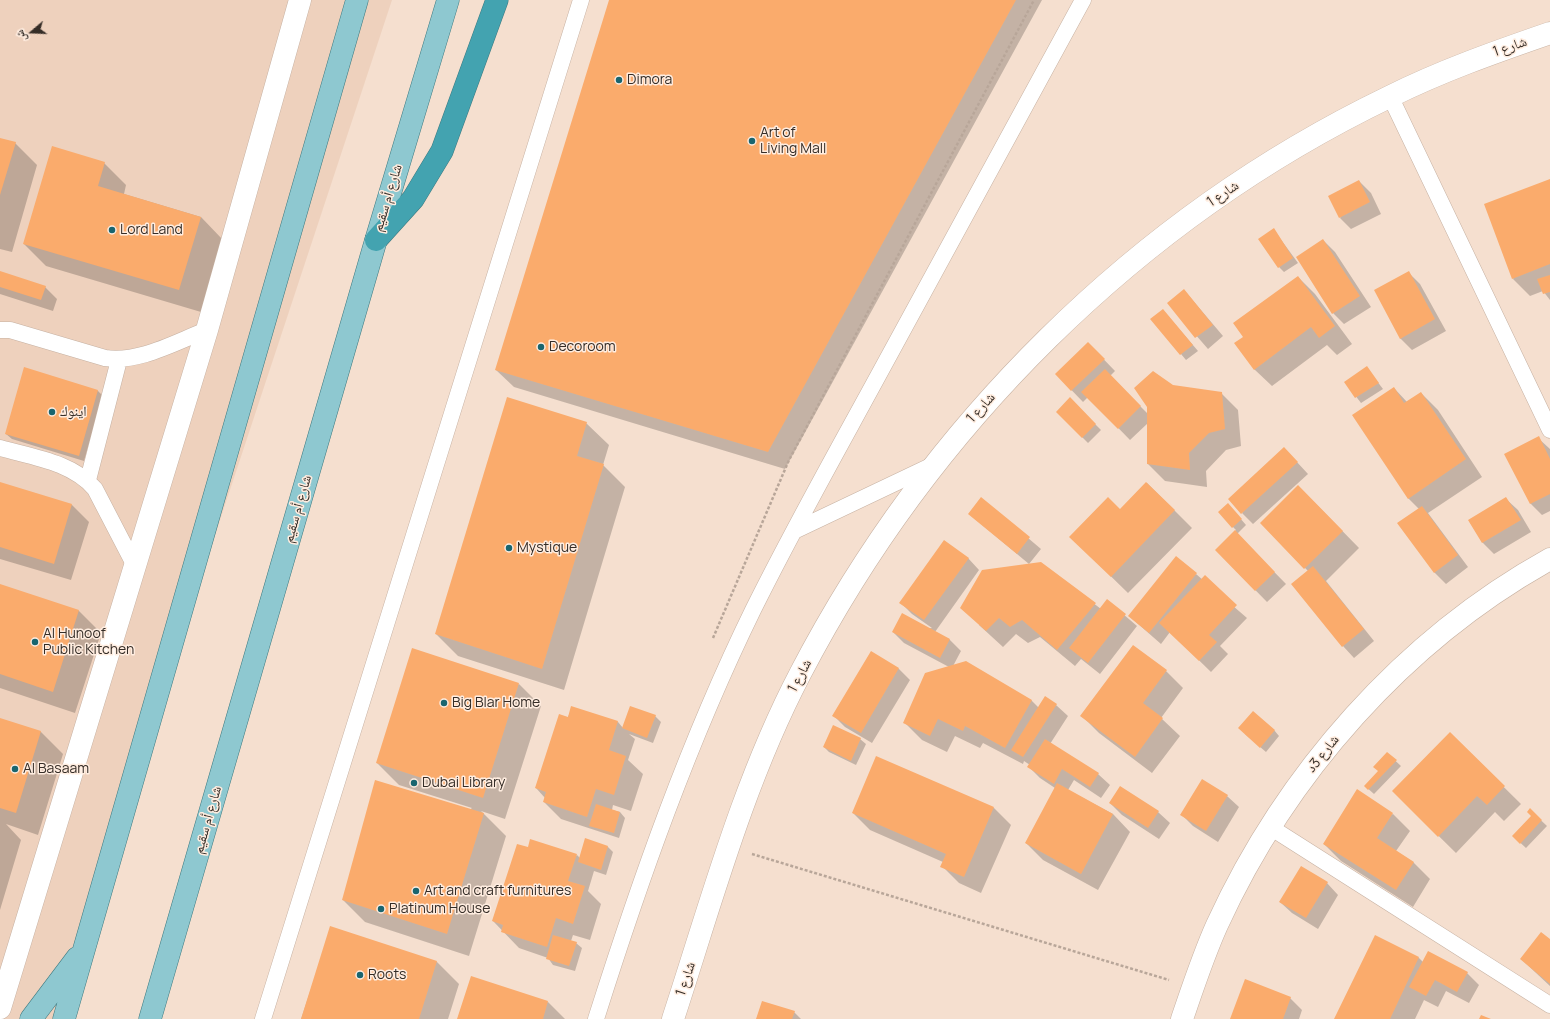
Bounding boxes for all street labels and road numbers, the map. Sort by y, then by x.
street label: شارع 1 [1491,33,1529,61]
street label: شارع أم سقيم [370,162,406,234]
street label: شارع 1 [1204,177,1242,211]
street label: شارع 1 [963,389,999,427]
street label: شارع أم سقيم [280,473,316,545]
street label: شارع 1 [784,657,816,695]
street label: شارع 3د [1303,732,1343,776]
street label: شارع أم سقيم [190,784,226,856]
street label: شارع 1 [673,960,699,998]

